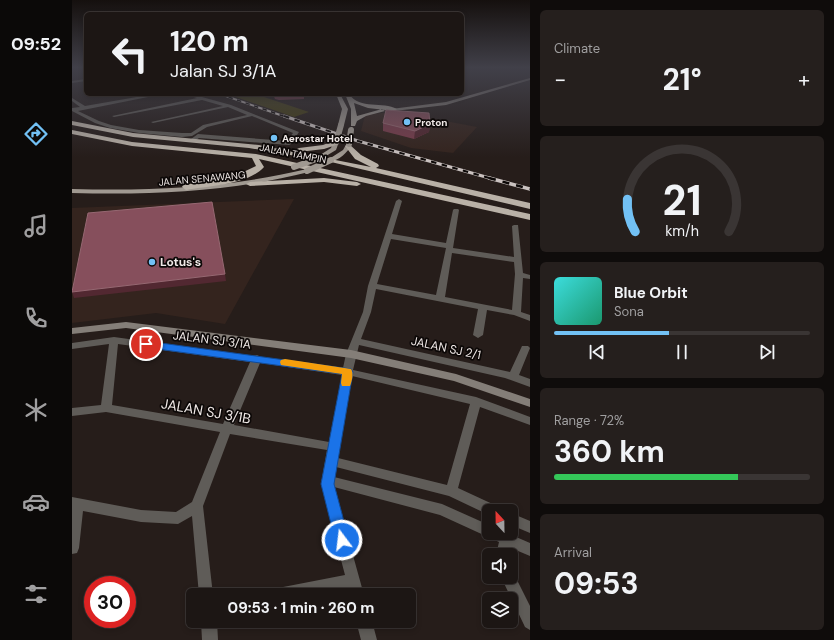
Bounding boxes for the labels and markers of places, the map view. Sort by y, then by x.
place label: Proton [415,116,448,129]
marker: Proton [402,117,412,127]
place label: Aerostar Hotel [282,132,353,145]
marker: Aerostar Hotel [269,133,279,143]
place label: Lotus's [160,254,201,270]
marker: Lotus's [147,257,157,267]
pin [129,327,163,361]

